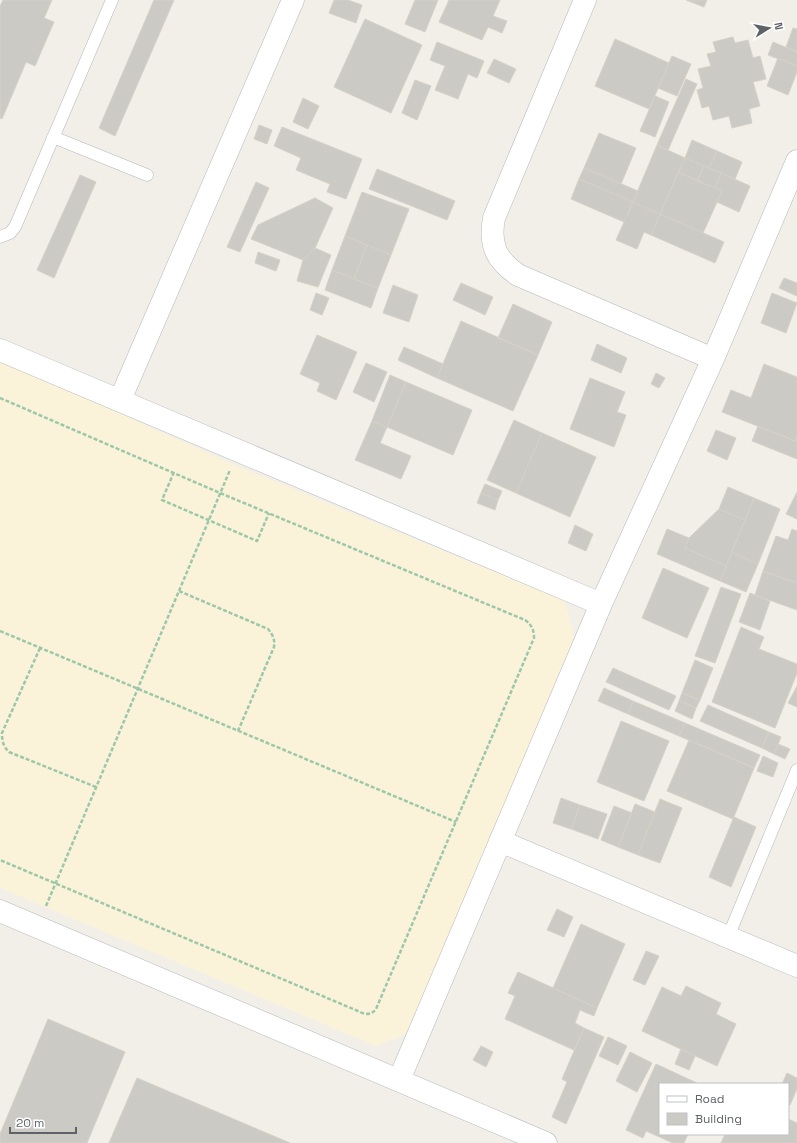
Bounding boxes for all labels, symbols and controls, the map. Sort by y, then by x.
north arrow [749,8,789,48]
text: N [771,21,786,31]
legend [659,1083,789,1135]
text: Road [695,1091,724,1107]
scale bar [10,1109,76,1135]
text: Building [695,1111,742,1127]
text: 20 m [16,1115,44,1131]

